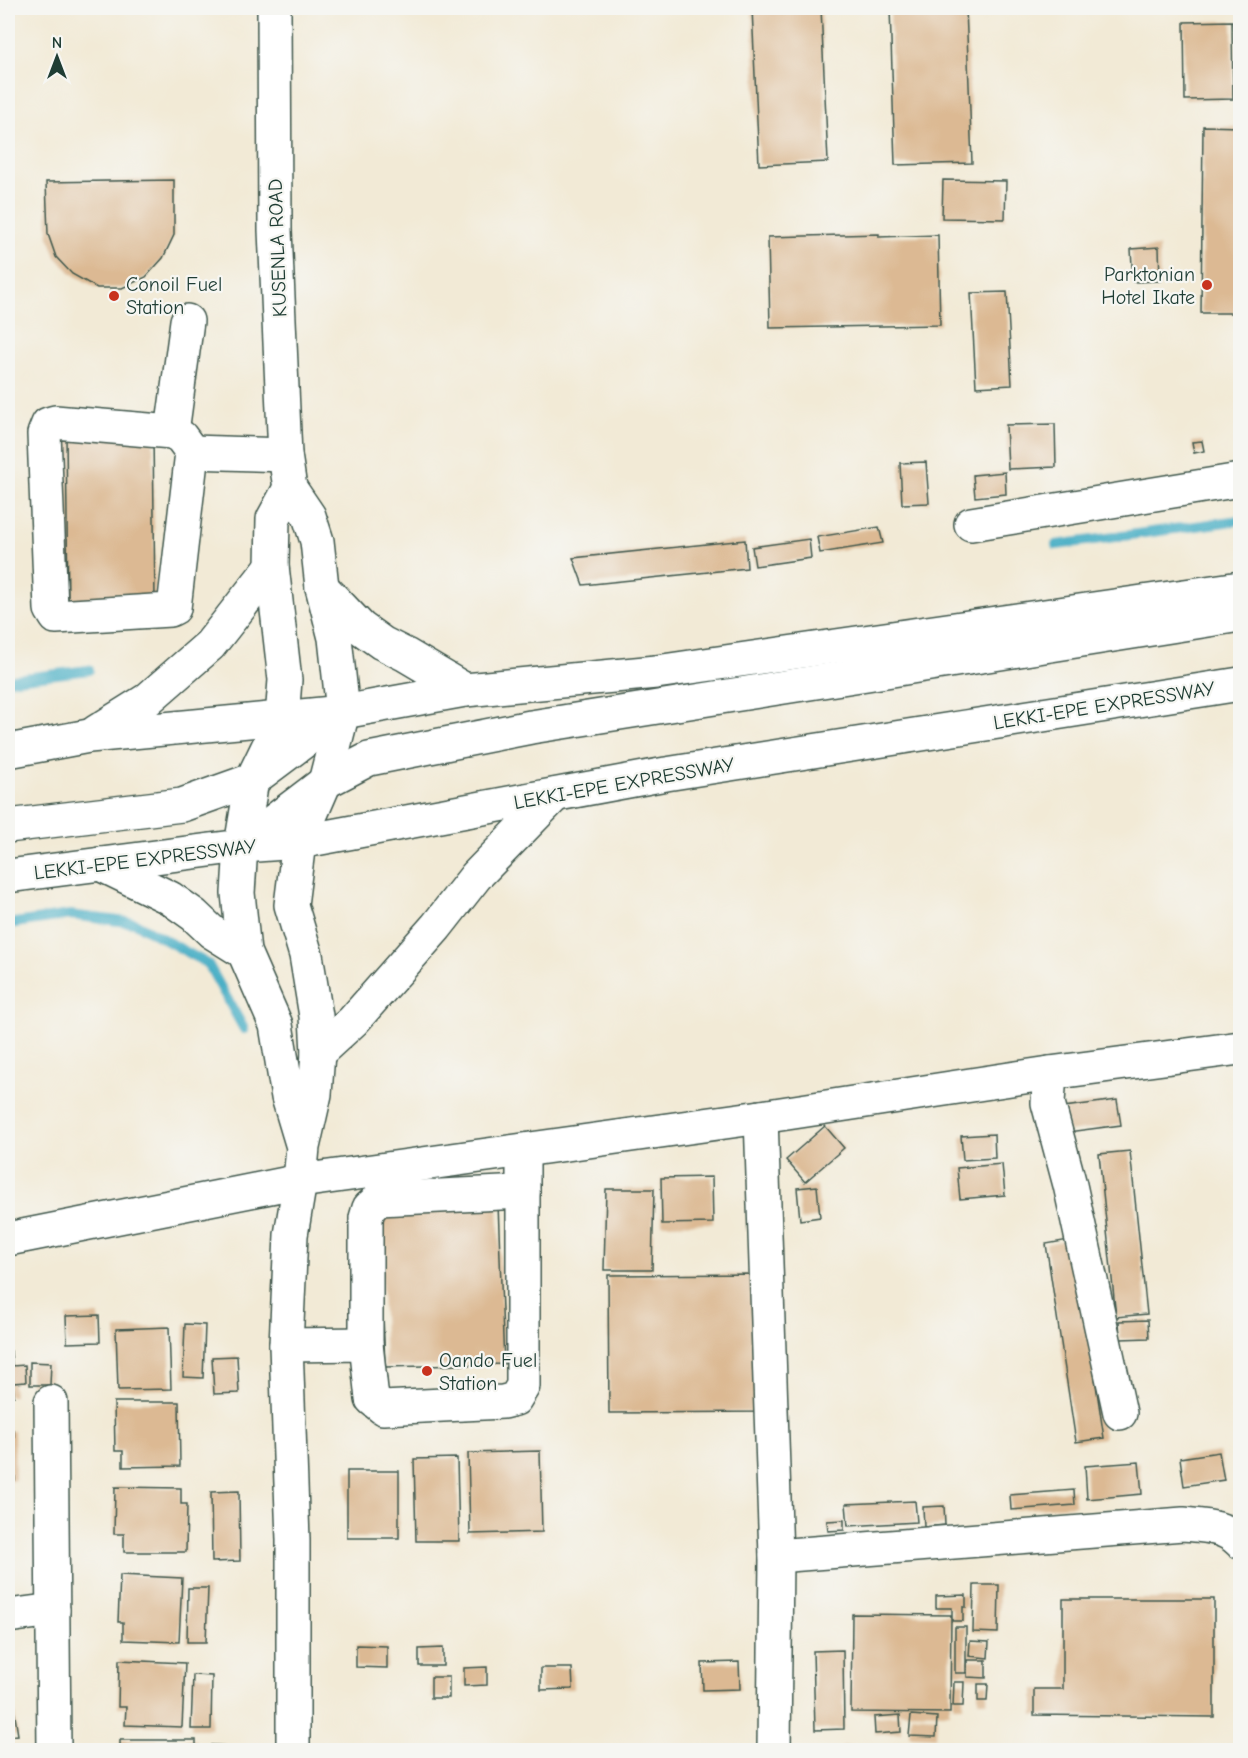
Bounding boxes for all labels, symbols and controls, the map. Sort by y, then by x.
north arrow [27,27,87,87]
text: N [52,34,62,52]
street label: KUSENLA ROAD [264,178,291,318]
place label: Parktonian Hotel Ikate [1101,263,1195,309]
place label: Conoil Fuel Station [126,273,222,319]
marker: Parktonian Hotel Ikate [1200,278,1214,292]
marker: Conoil Fuel Station [107,289,121,303]
street label: LEKKI-EPE EXPRESSWAY [992,677,1217,734]
street label: LEKKI-EPE EXPRESSWAY [512,753,736,814]
street label: LEKKI-EPE EXPRESSWAY [33,834,258,885]
place label: Oando Fuel Station [439,1349,537,1395]
marker: Oando Fuel Station [420,1364,434,1378]

